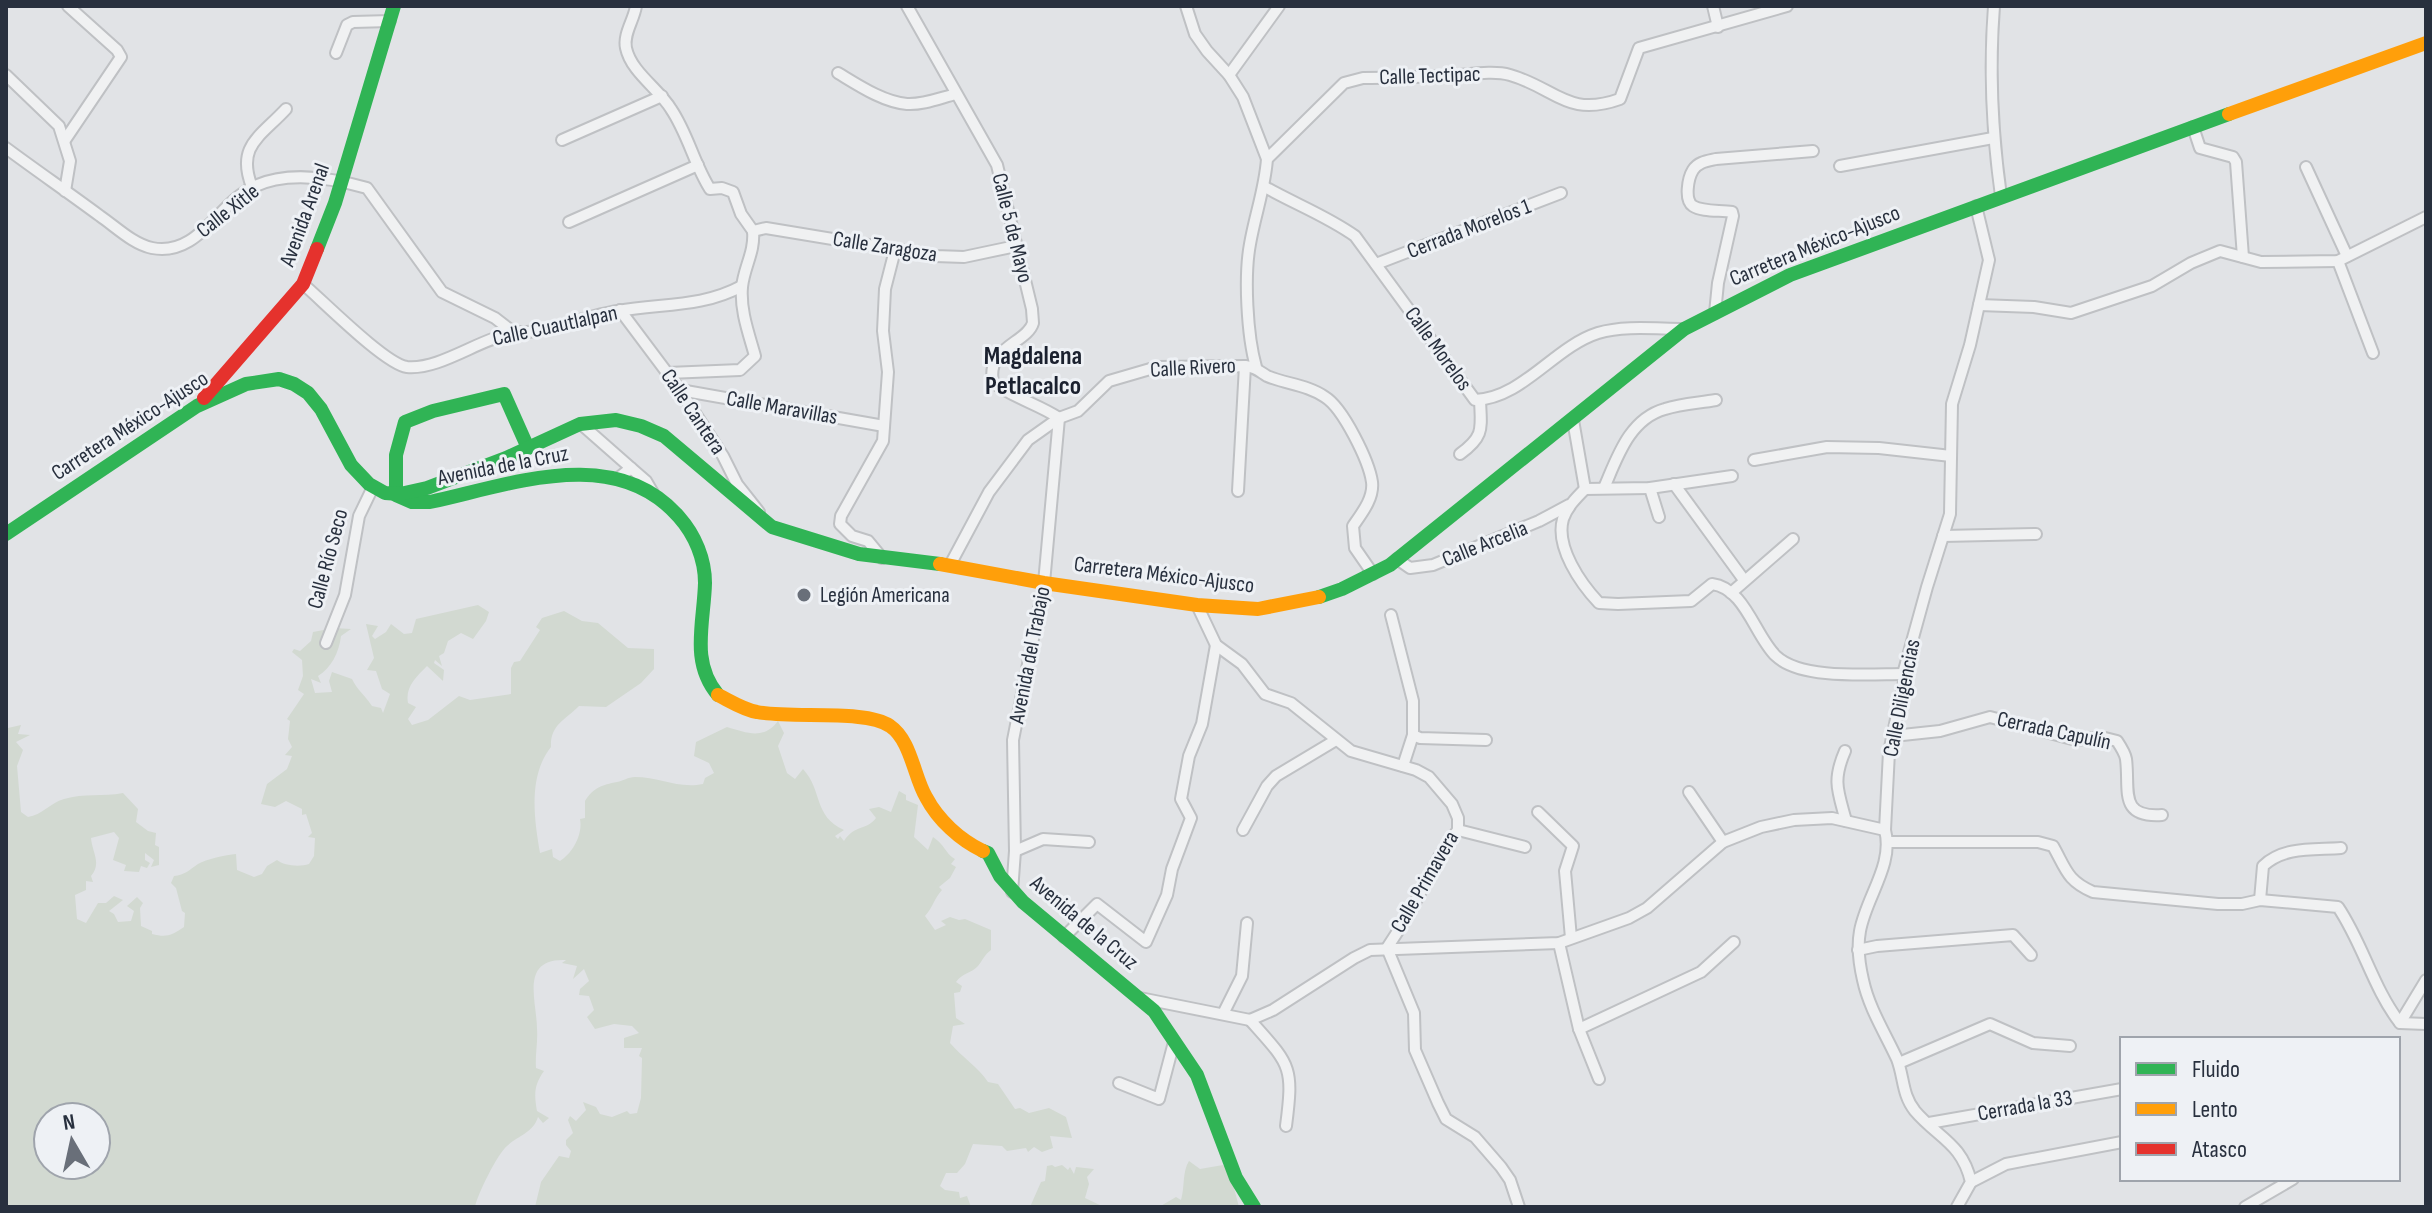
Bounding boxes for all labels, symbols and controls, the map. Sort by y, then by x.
street label: Calle Tectipac [1379,61,1481,91]
street label: Avenida Arenal [274,160,336,271]
street label: Calle 5 de Mayo [985,170,1039,286]
street label: Calle Xitle [191,178,265,244]
street label: Cerrada Morelos 1 [1403,193,1535,265]
street label: Carretera México-Ajusco [1726,199,1904,293]
street label: Calle Zaragoza [831,225,939,269]
street label: Calle Cuautlalpan [490,300,620,352]
street label: Calle Morelos [1398,302,1478,396]
district label: Magdalena Petlacalco [984,341,1082,402]
street label: Calle Rivero [1149,352,1237,384]
street label: Calle Cantera [655,364,731,460]
street label: Carretera México-Ajusco [47,365,213,487]
street label: Calle Maravillas [724,385,840,431]
street label: Avenida de la Cruz [434,440,571,492]
street label: Calle Río Seco [302,506,354,612]
street label: Calle Arcelia [1438,515,1532,573]
street label: Carretera México-Ajusco [1072,551,1256,599]
place label: Legión Americana [820,582,950,609]
street label: Avenida del Trabajo [1003,584,1057,727]
marker: Legión Americana [795,586,813,604]
street label: Calle Diligencias [1877,637,1927,759]
street label: Cerrada Capulín [1995,706,2113,756]
street label: Calle Primavera [1385,826,1465,938]
street label: Avenida de la Cruz [1024,869,1144,976]
legend [2120,1037,2400,1181]
text: Fluido [2192,1055,2240,1084]
street label: Cerrada la 33 [1976,1084,2074,1128]
text: Lento [2192,1095,2238,1124]
north arrow [32,1101,112,1181]
text: N [61,1108,77,1137]
text: Atasco [2191,1135,2247,1164]

